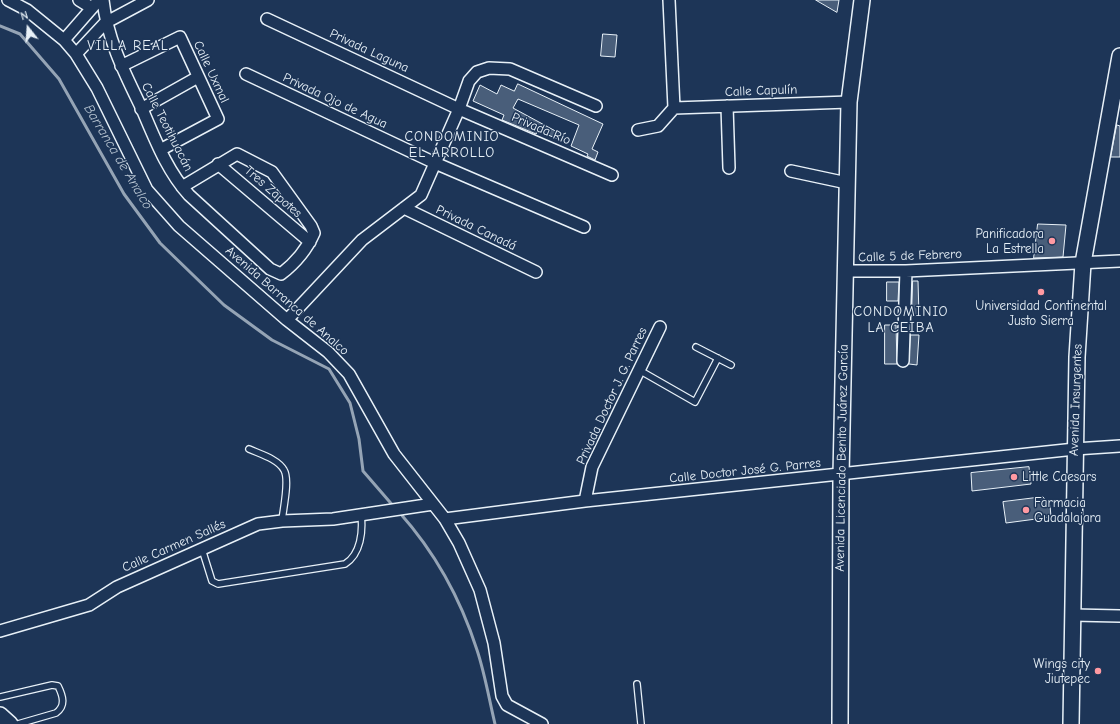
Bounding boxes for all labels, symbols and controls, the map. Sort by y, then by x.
north arrow [8,8,48,48]
text: N [19,9,30,23]
street label: Privada Laguna [327,26,411,76]
district label: VILLA REAL [87,38,169,54]
street label: Calle Uxmal [190,38,232,106]
street label: Privada Ojo de Agua [280,70,390,132]
street label: Calle Teotihuacán [138,80,196,174]
street label: Calle Capulín [725,82,797,100]
water label: Barranca de Analco [80,101,156,213]
street label: Privada Río [509,110,573,148]
district label: CONDOMINIO EL ARROLLO [404,129,500,162]
street label: Tres Zapotes [241,163,305,221]
street label: Privada Canadá [433,202,519,254]
place label: Panificadora La Estrella [975,226,1044,257]
marker: Panificadora La Estrella [1047,236,1057,246]
street label: Avenida Barranca de Analco [222,243,352,359]
street label: Calle 5 de Febrero [858,246,962,266]
marker: Universidad Continental Justo Sierra [1036,287,1046,297]
place label: Universidad Continental Justo Sierra [975,298,1107,329]
district label: CONDOMINIO LA CEIBA [853,304,949,336]
street label: Privada Doctor J. G. Parres [573,325,651,467]
street label: Avenida Licenciado Benito Juárez García [832,344,852,572]
street label: Avenida Insurgentes [1066,344,1086,456]
street label: Calle Doctor José G. Parres [668,455,822,487]
place label: Little Caesars [1022,469,1096,485]
marker: Little Caesars [1009,472,1019,482]
place label: Farmacia Guadalajara [1034,495,1101,526]
marker: Farmacia Guadalajara [1021,505,1031,515]
street label: Calle Carmen Sallés [120,516,228,576]
place label: Wings city Jiutepec [1033,656,1090,687]
marker: Wings city Jiutepec [1093,666,1103,676]

